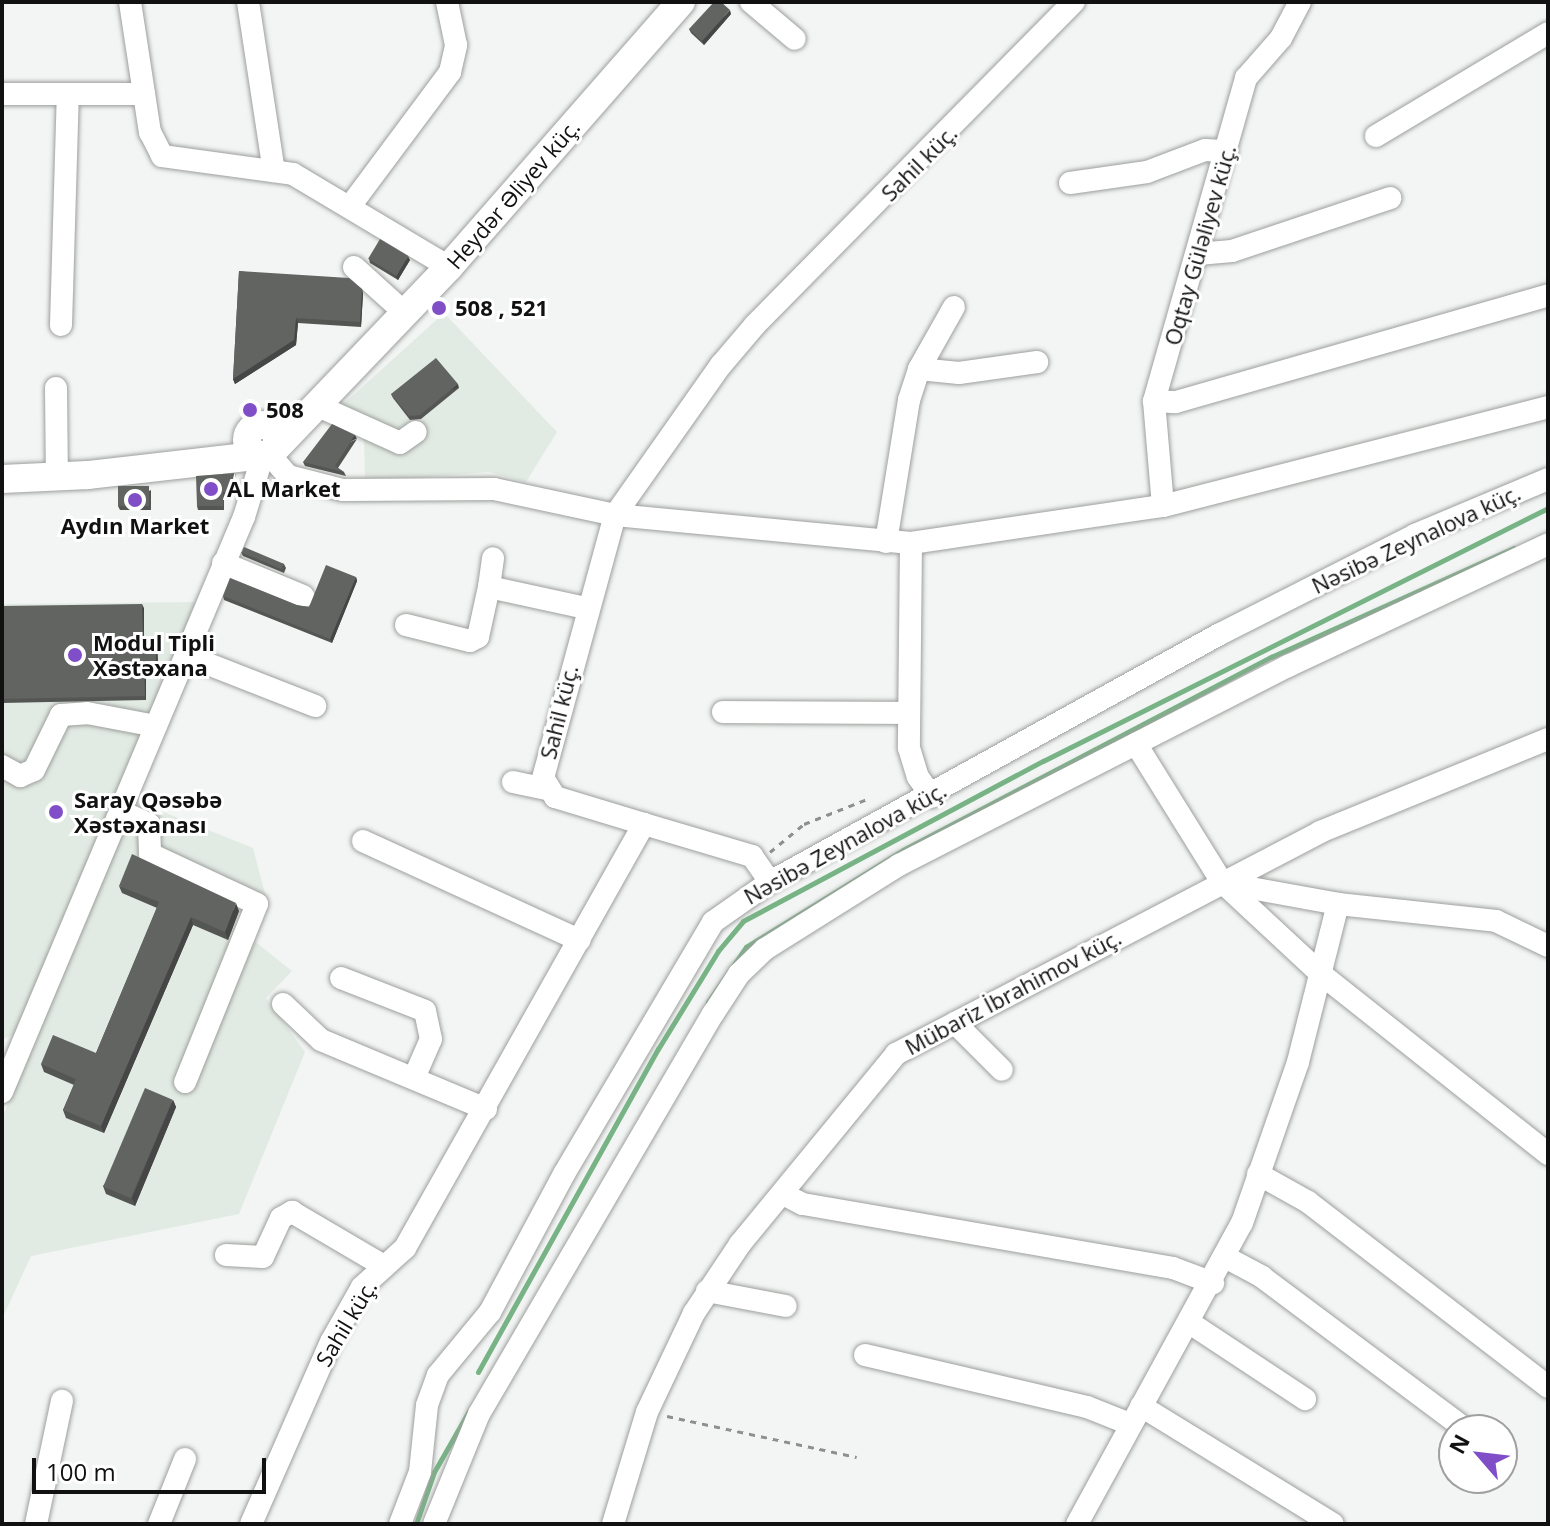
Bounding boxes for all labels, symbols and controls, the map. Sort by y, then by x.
street label: Heydər Əliyev küç. [441,114,585,274]
street label: Sahil küç. [876,120,962,206]
street label: Oqtay Güləliyev küç. [1159,142,1241,348]
place label: 508 , 521 [455,295,548,321]
marker: 508 , 521 [430,299,448,317]
place label: 508 [266,397,304,423]
marker: 508 [241,401,259,419]
place label: AL Market [227,476,341,502]
street label: Nəsibə Zeynalova küç. [1307,479,1525,599]
marker: AL Market [202,480,220,498]
marker: Aydın Market [126,491,144,509]
place label: Aydın Market [61,513,209,539]
place label: Modul Tipli Xəstəxana [93,629,215,680]
marker: Modul Tipli Xəstəxana [64,644,86,666]
street label: Sahil küç. [535,662,583,762]
street label: Nəsibə Zeynalova küç. [739,776,951,910]
place label: Saray Qəsəbə Xəstəxanası [74,786,222,838]
marker: Saray Qəsəbə Xəstəxanası [45,801,67,823]
street label: Mübariz İbrahimov küç. [900,924,1126,1060]
street label: Sahil küç. [310,1275,382,1371]
north arrow [1438,1414,1518,1494]
text: N [1441,1429,1476,1459]
scale bar [36,1442,270,1492]
text: 100 m [46,1455,116,1488]

